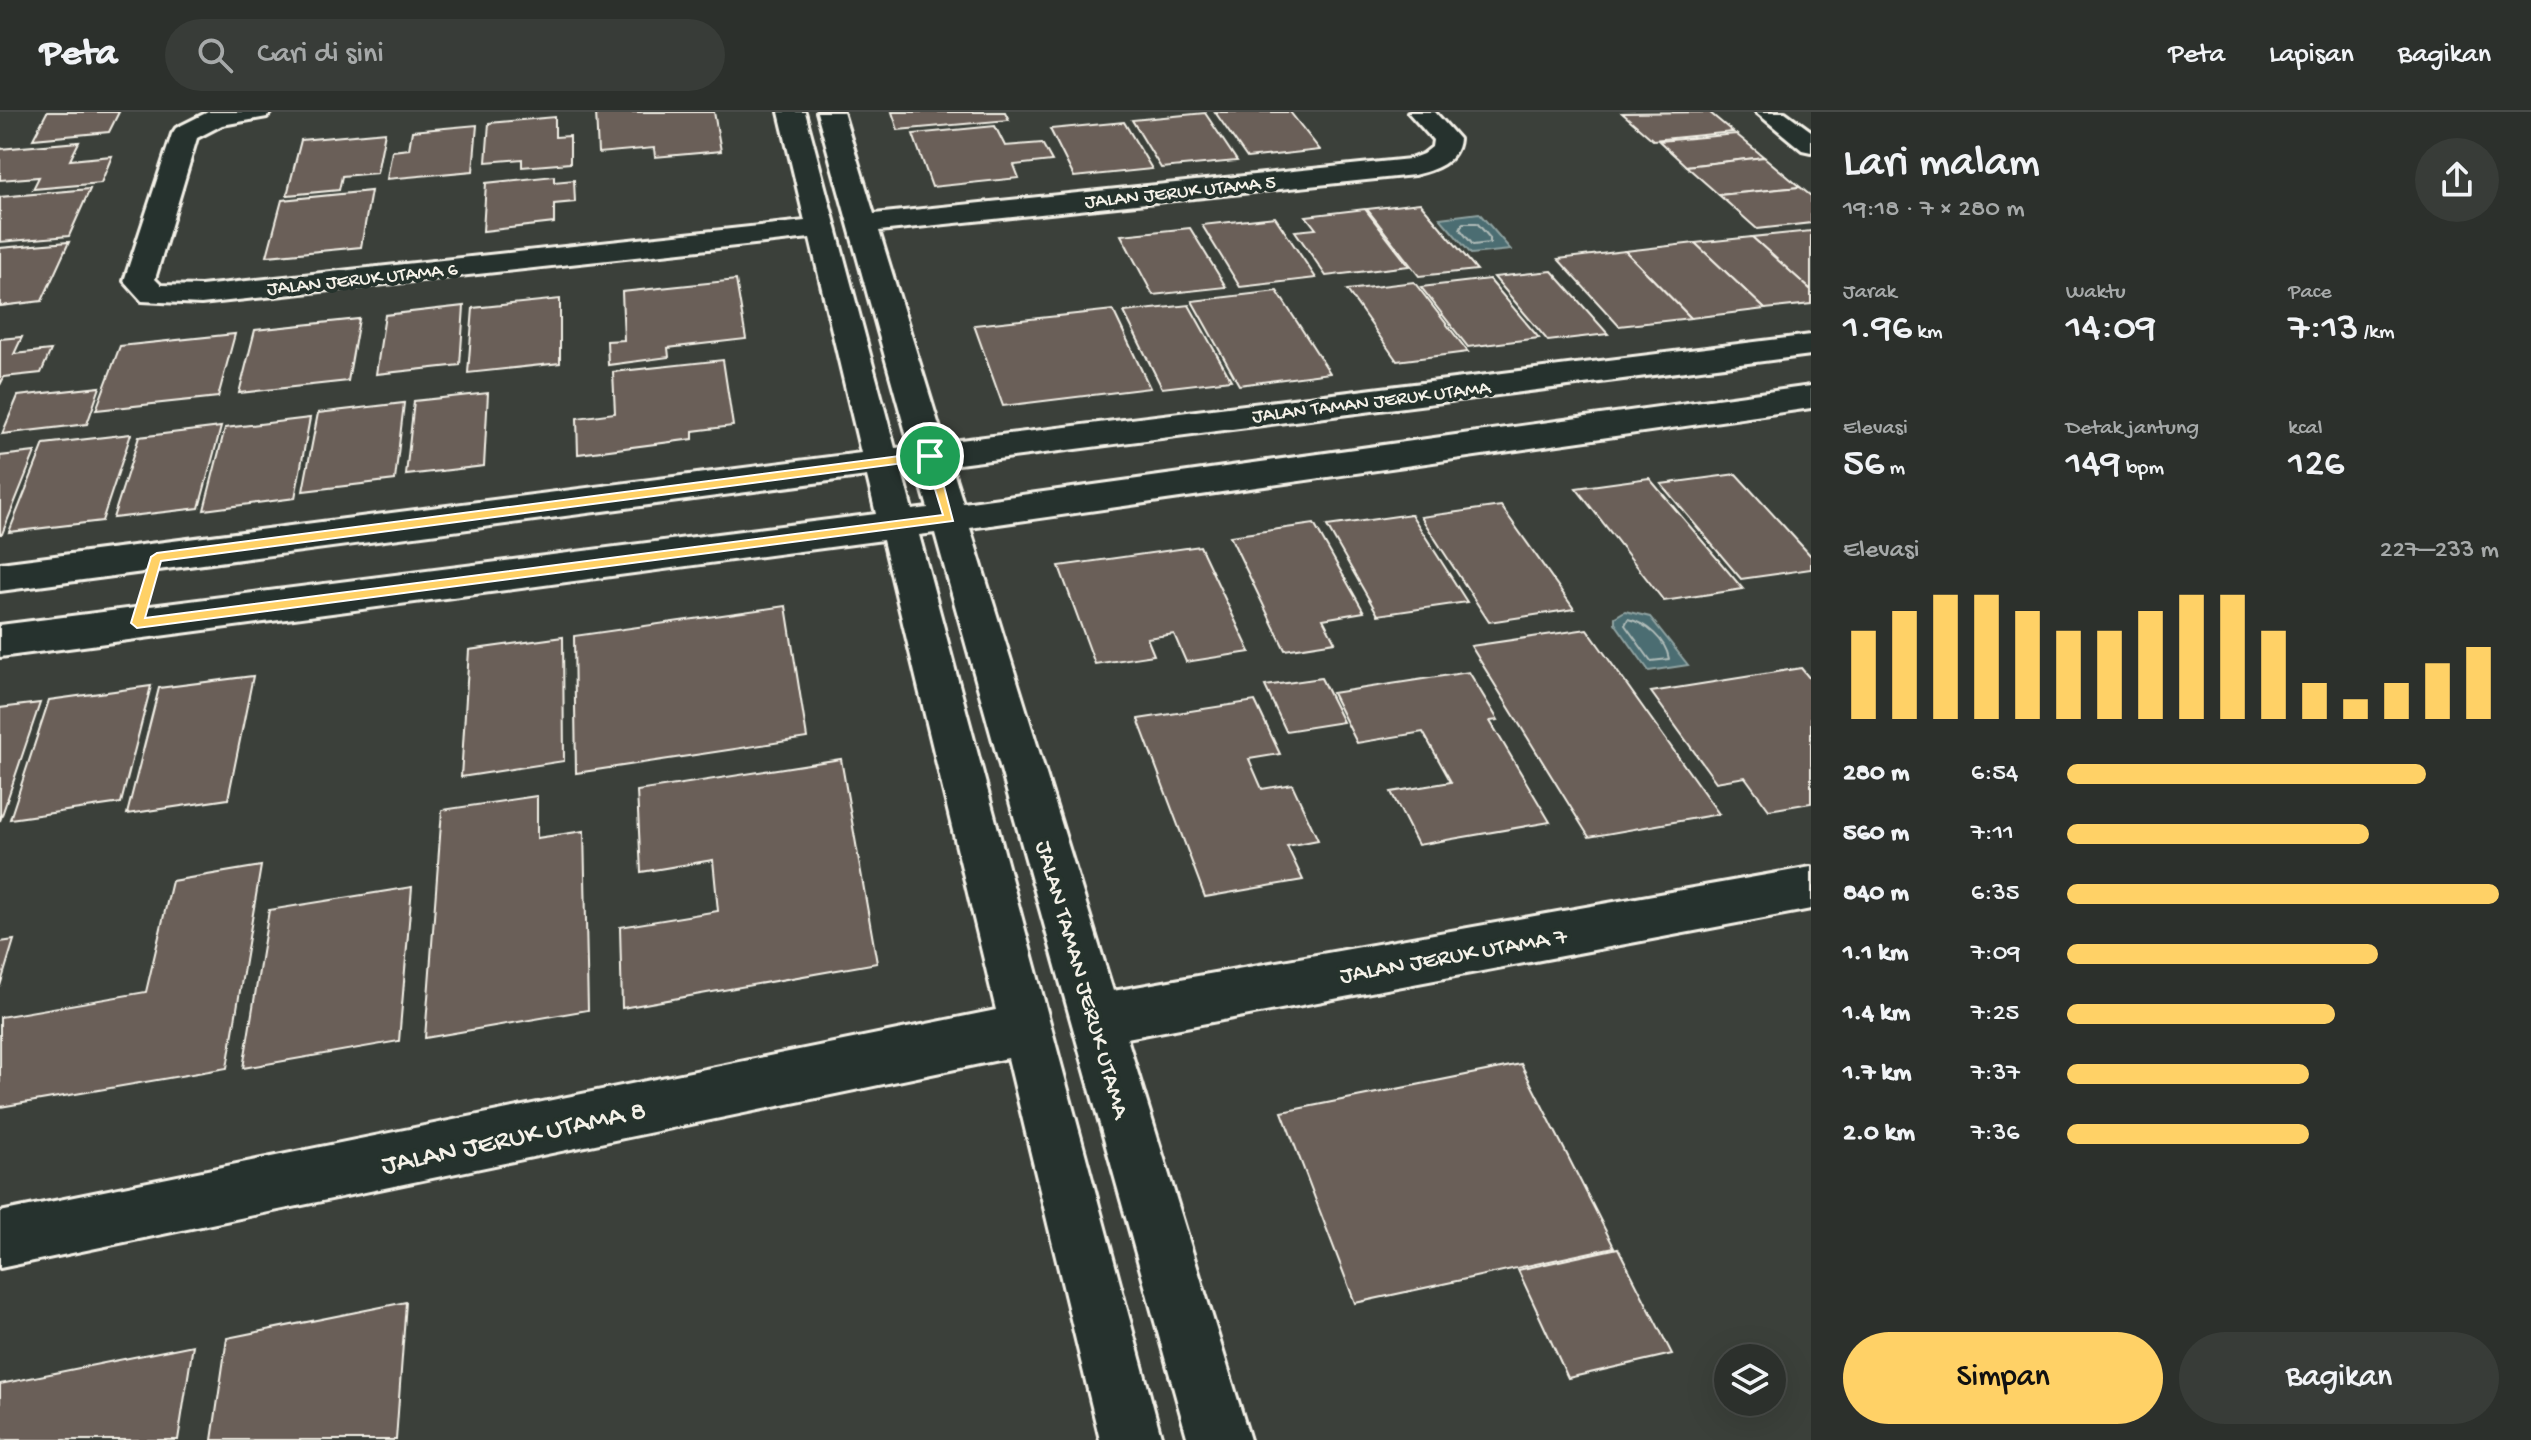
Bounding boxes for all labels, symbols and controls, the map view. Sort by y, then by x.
search box [165,19,725,91]
text: Peta [40,33,117,77]
icon: search [193,33,237,77]
text: Cari di sini [257,38,384,73]
text: Peta [2168,39,2225,72]
text: Lapisan [2269,39,2354,72]
text: Bagikan [2398,39,2491,72]
button: share [2415,138,2499,222]
text: Lari malam [1843,139,2040,191]
street label: JALAN JERUK UTAMA 5 [1084,172,1277,215]
text: 19:18 · 7 × 280 m [1843,195,2025,226]
street label: JALAN JERUK UTAMA 6 [266,259,460,302]
text: Jarak [1843,280,1897,306]
text: Waktu [2066,280,2126,306]
text: Pace [2288,280,2332,306]
text: 1.96 [1843,306,1912,353]
text: 14:09 [2066,306,2156,353]
text: 7:13 [2288,306,2359,353]
text: km [1912,320,1943,346]
text: /km [2359,320,2395,346]
street label: JALAN TAMAN JERUK UTAMA [1251,377,1493,430]
text: Elevasi [1843,416,1908,442]
text: Detak jantung [2066,416,2199,442]
text: kcal [2288,416,2323,442]
pin [896,422,964,490]
icon: arrive [908,434,952,478]
text: 56 [1843,442,1884,489]
text: 149 [2066,442,2121,489]
text: 126 [2288,442,2344,489]
text: m [1884,456,1905,482]
text: bpm [2121,456,2164,482]
text: Elevasi [1843,536,1919,567]
text: 227–233 m [2380,536,2499,567]
text: 280 m [1843,759,1909,790]
text: 6:54 [1971,759,2018,790]
text: 560 m [1843,819,1909,850]
text: 7:11 [1971,819,2014,850]
street label: JALAN TAMAN JERUK UTAMA [1027,838,1135,1124]
text: 840 m [1843,879,1909,910]
text: 6:35 [1971,879,2020,910]
street label: JALAN JERUK UTAMA 7 [1338,923,1570,992]
text: 1.1 km [1843,939,1908,970]
text: 7:09 [1971,939,2020,970]
text: 1.4 km [1843,999,1910,1030]
text: 7:25 [1971,999,2019,1030]
text: 1.7 km [1843,1059,1911,1090]
text: 7:37 [1971,1059,2020,1090]
street label: JALAN JERUK UTAMA 8 [379,1095,649,1184]
text: 2.0 km [1843,1119,1915,1150]
text: 7:36 [1971,1119,2019,1150]
button: Simpan [1843,1332,2163,1424]
button: Bagikan [2179,1332,2499,1424]
map controls [1714,1344,1786,1416]
button: layers [1714,1344,1786,1416]

